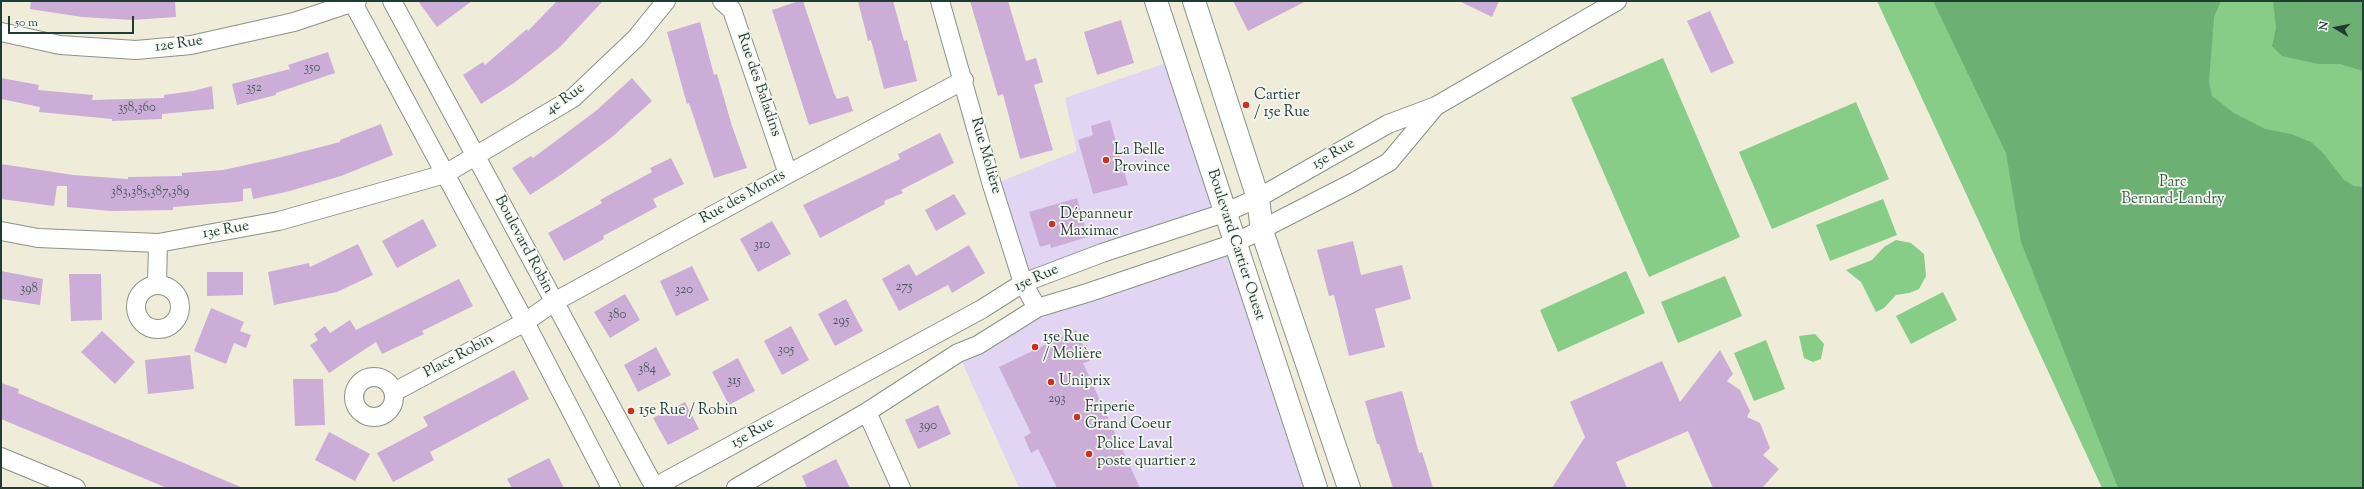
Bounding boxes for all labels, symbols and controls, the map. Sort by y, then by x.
scale bar [10,8,136,34]
north arrow [2316,8,2356,48]
text: 50 m [15,14,38,32]
text: N [2316,20,2333,32]
street label: Rue des Baladins [732,31,784,139]
street label: 12e Rue [154,33,204,57]
house number: 350 [304,61,320,77]
street label: 4e Rue [543,80,589,120]
house number: 352 [246,81,262,97]
place label: Cartier / 15e Rue [1254,87,1310,122]
marker: Cartier / 15e Rue [1241,100,1251,110]
house number: 358,360 [118,101,156,117]
street label: Rue Molière [965,116,1005,196]
street label: 15e Rue [1309,136,1359,174]
place label: La Belle Province [1114,142,1170,177]
marker: La Belle Province [1101,155,1111,165]
street label: Rue des Monts [697,167,789,229]
street label: Boulevard Cartier Ouest [1202,167,1268,323]
park label: Parc Bernard-Landry [2122,174,2224,209]
house number: 383,385,387,389 [111,185,189,201]
street label: Boulevard Robin [490,193,556,297]
place label: Dépanneur Maximac [1060,206,1133,241]
street label: 13e Rue [201,218,251,244]
marker: Dépanneur Maximac [1047,219,1057,229]
house number: 310 [754,238,770,254]
street label: 15e Rue [1012,261,1062,297]
house number: 275 [895,280,913,296]
house number: 398 [20,282,38,298]
house number: 320 [675,283,693,299]
house number: 380 [608,308,626,324]
house number: 295 [833,314,849,330]
place label: 15e Rue / Molière [1043,329,1102,364]
street label: Place Robin [421,331,497,383]
marker: 15e Rue / Molière [1030,342,1040,352]
house number: 305 [778,343,794,359]
house number: 384 [638,362,656,378]
place label: Uniprix [1059,373,1111,391]
house number: 315 [727,374,741,390]
marker: Uniprix [1046,377,1056,387]
house number: 293 [1048,392,1066,408]
place label: Friperie Grand Coeur [1085,399,1171,434]
place label: 15e Rue / Robin [639,402,738,420]
marker: 15e Rue / Robin [626,406,636,416]
marker: Friperie Grand Coeur [1072,412,1082,422]
street label: 15e Rue [728,415,778,453]
house number: 390 [919,419,937,435]
place label: Police Laval poste quartier 2 [1097,436,1196,471]
marker: Police Laval poste quartier 2 [1084,449,1094,459]

